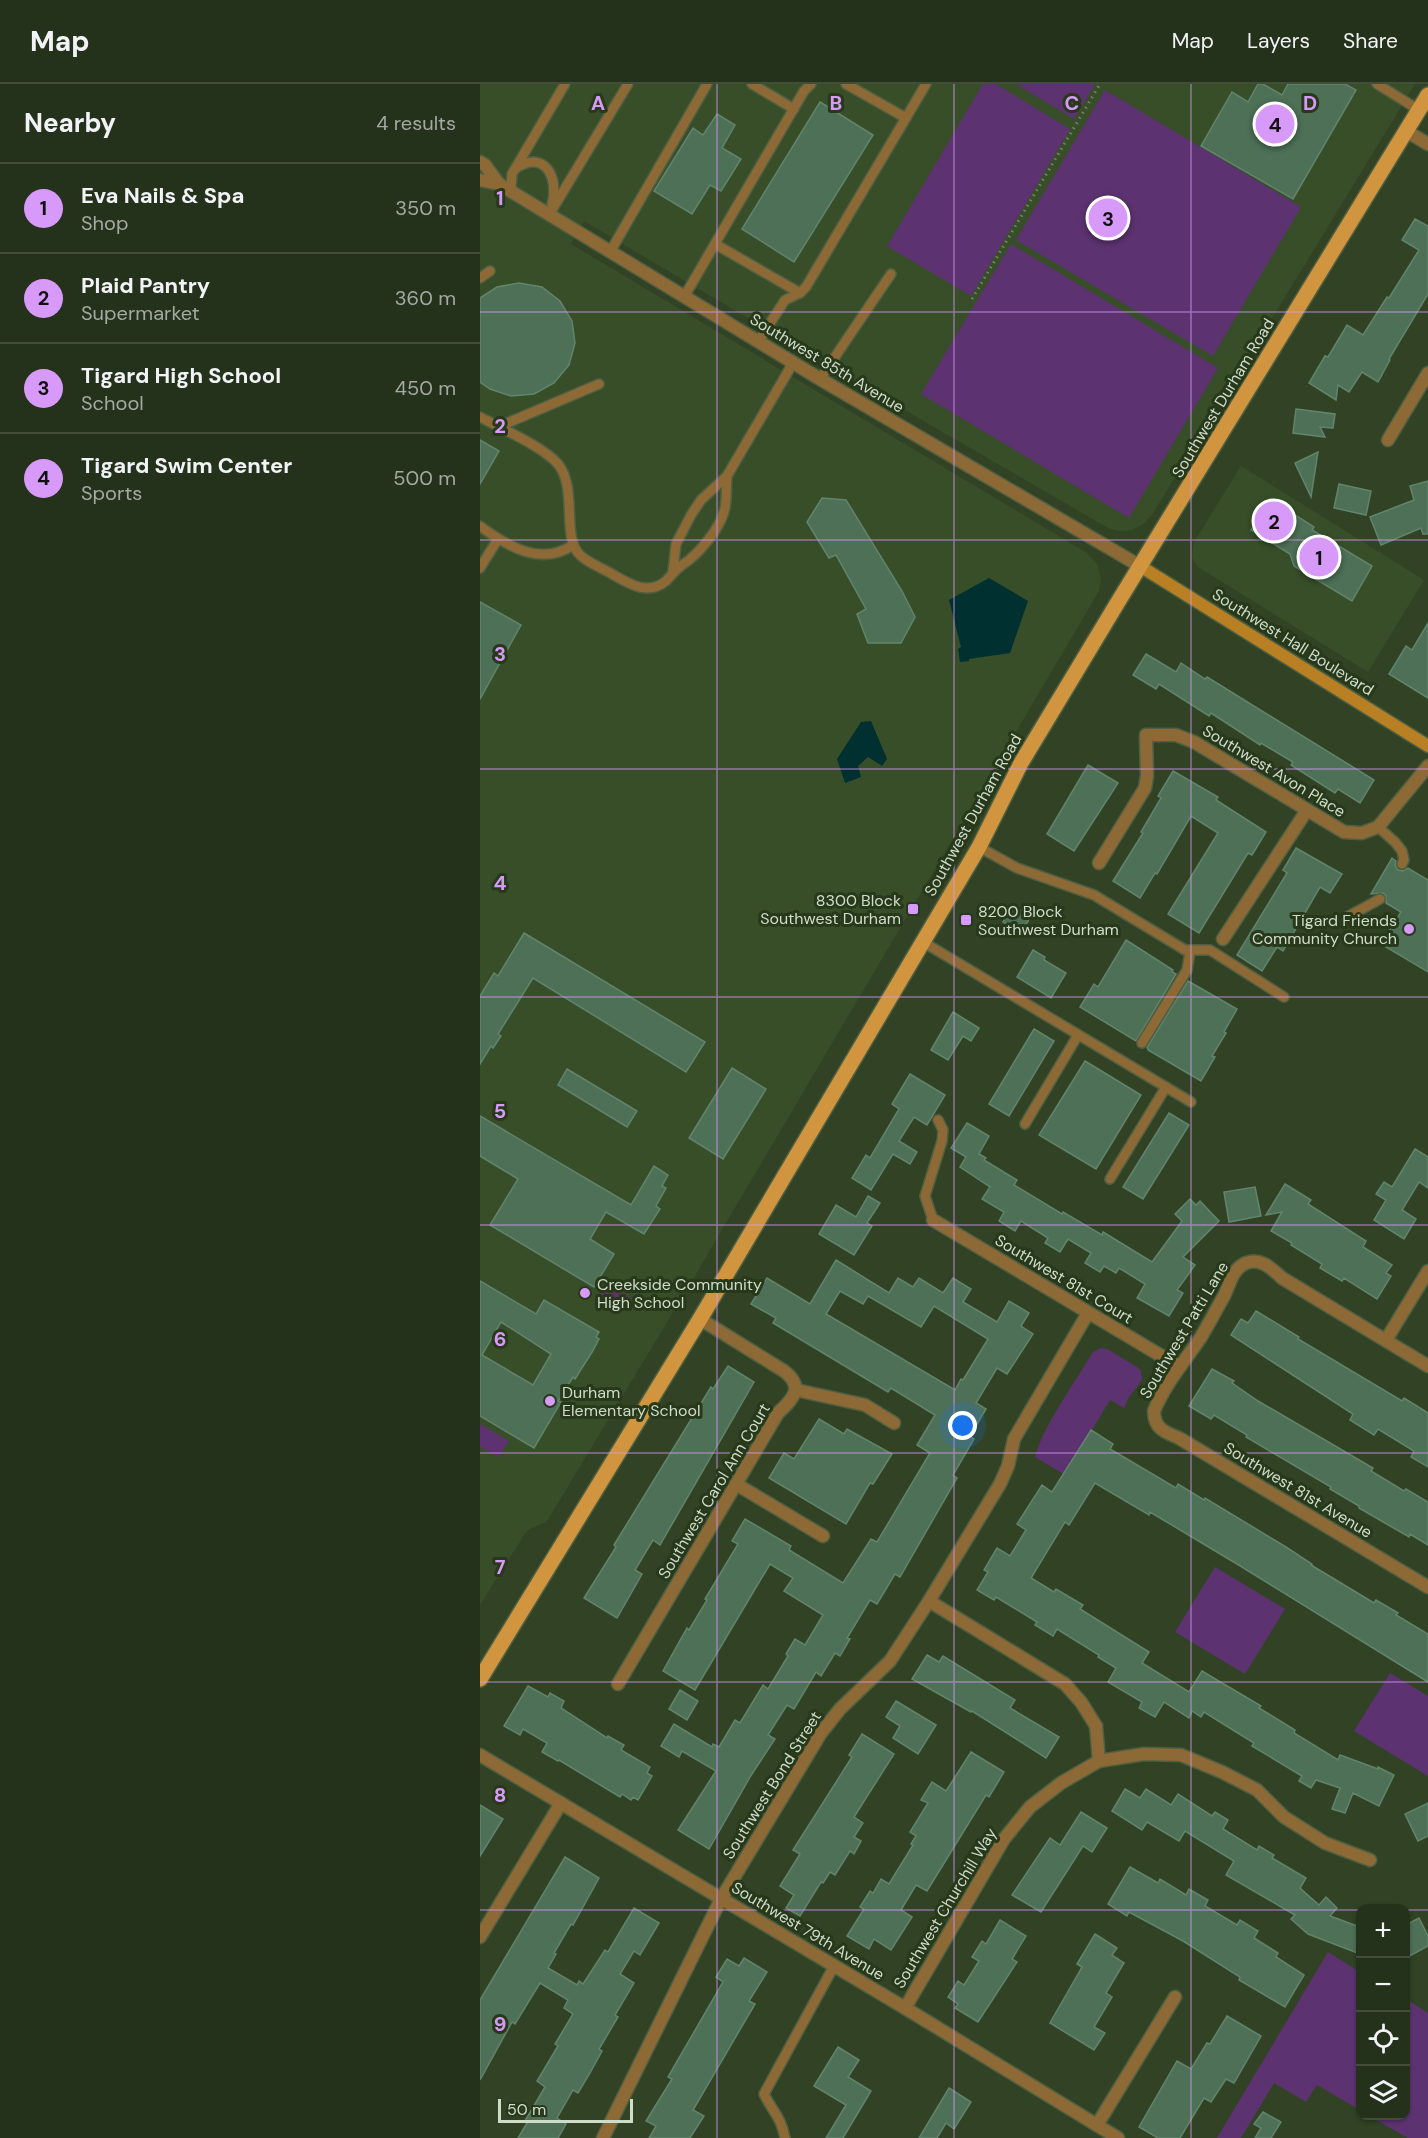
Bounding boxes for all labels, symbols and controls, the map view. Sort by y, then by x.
text: Map [30,23,90,60]
text: Map [1172,27,1214,55]
text: Layers [1247,27,1310,55]
text: Share [1343,27,1398,55]
text: A [591,90,605,116]
text: B [830,90,842,116]
text: C [1065,90,1079,116]
text: D [1303,90,1317,116]
pin: 4 [1256,102,1294,147]
text: Nearby [24,106,116,140]
text: 4 results [376,110,456,136]
text: Eva Nails & Spa [81,181,244,210]
text: 1 [496,185,504,211]
text: 1 [40,195,47,221]
text: 350 m [395,195,456,221]
pin: 3 [1088,196,1128,240]
text: Shop [81,210,128,236]
text: Plaid Pantry [81,271,210,300]
text: 2 [38,285,49,311]
text: 360 m [395,285,456,311]
text: Supermarket [81,300,200,326]
street label: Southwest 85th Avenue [746,309,908,417]
street label: Southwest Durham Road [1167,314,1279,482]
text: Tigard High School [81,361,281,390]
text: 3 [37,375,50,401]
text: 450 m [395,375,456,401]
text: School [81,390,144,416]
text: 2 [494,413,506,439]
text: Tigard Swim Center [81,451,292,480]
text: 4 [37,465,50,491]
text: 500 m [393,465,456,491]
text: Sports [81,480,142,506]
pin: 2 [1254,498,1294,544]
pin: 1 [1300,534,1338,580]
street label: Southwest Hall Boulevard [1208,584,1378,700]
text: 3 [494,641,506,667]
street label: Southwest Avon Place [1199,720,1349,822]
street label: Southwest Durham Road [920,730,1026,900]
text: 4 [494,870,507,896]
place label: 8300 Block Southwest Durham [760,890,901,929]
place label: 8200 Block Southwest Durham [978,901,1119,940]
marker: 8300 Block Southwest Durham [906,902,920,916]
place label: Tigard Friends Community Church [1252,910,1397,949]
marker: 8200 Block Southwest Durham [959,913,973,927]
marker: Tigard Friends Community Church [1402,922,1416,936]
text: 5 [494,1098,506,1124]
street label: Southwest 81st Court [991,1229,1137,1329]
street label: Southwest Patti Lane [1135,1258,1233,1402]
place label: Creekside Community High School [597,1274,762,1313]
marker: Creekside Community High School [578,1286,592,1300]
text: 6 [494,1326,506,1352]
place label: Durham Elementary School [562,1382,700,1421]
marker: Durham Elementary School [543,1394,557,1408]
street label: Southwest Carol Ann Court [653,1399,775,1583]
your location [948,1411,977,1440]
street label: Southwest 81st Avenue [1220,1437,1376,1543]
text: 7 [495,1554,506,1580]
street label: Southwest Bond Street [718,1707,826,1863]
text: 8 [494,1782,506,1808]
street label: Southwest Churchill Way [889,1824,1001,1992]
street label: Southwest 79th Avenue [728,1877,888,1985]
map controls [1356,1904,1410,2120]
button: + [1356,1904,1410,1958]
button: − [1356,1958,1410,2012]
text: 9 [494,2011,506,2037]
button: locate [1356,2012,1410,2066]
button: layers [1356,2066,1410,2120]
scale bar [498,2096,633,2124]
text: 50 m [507,2099,546,2120]

